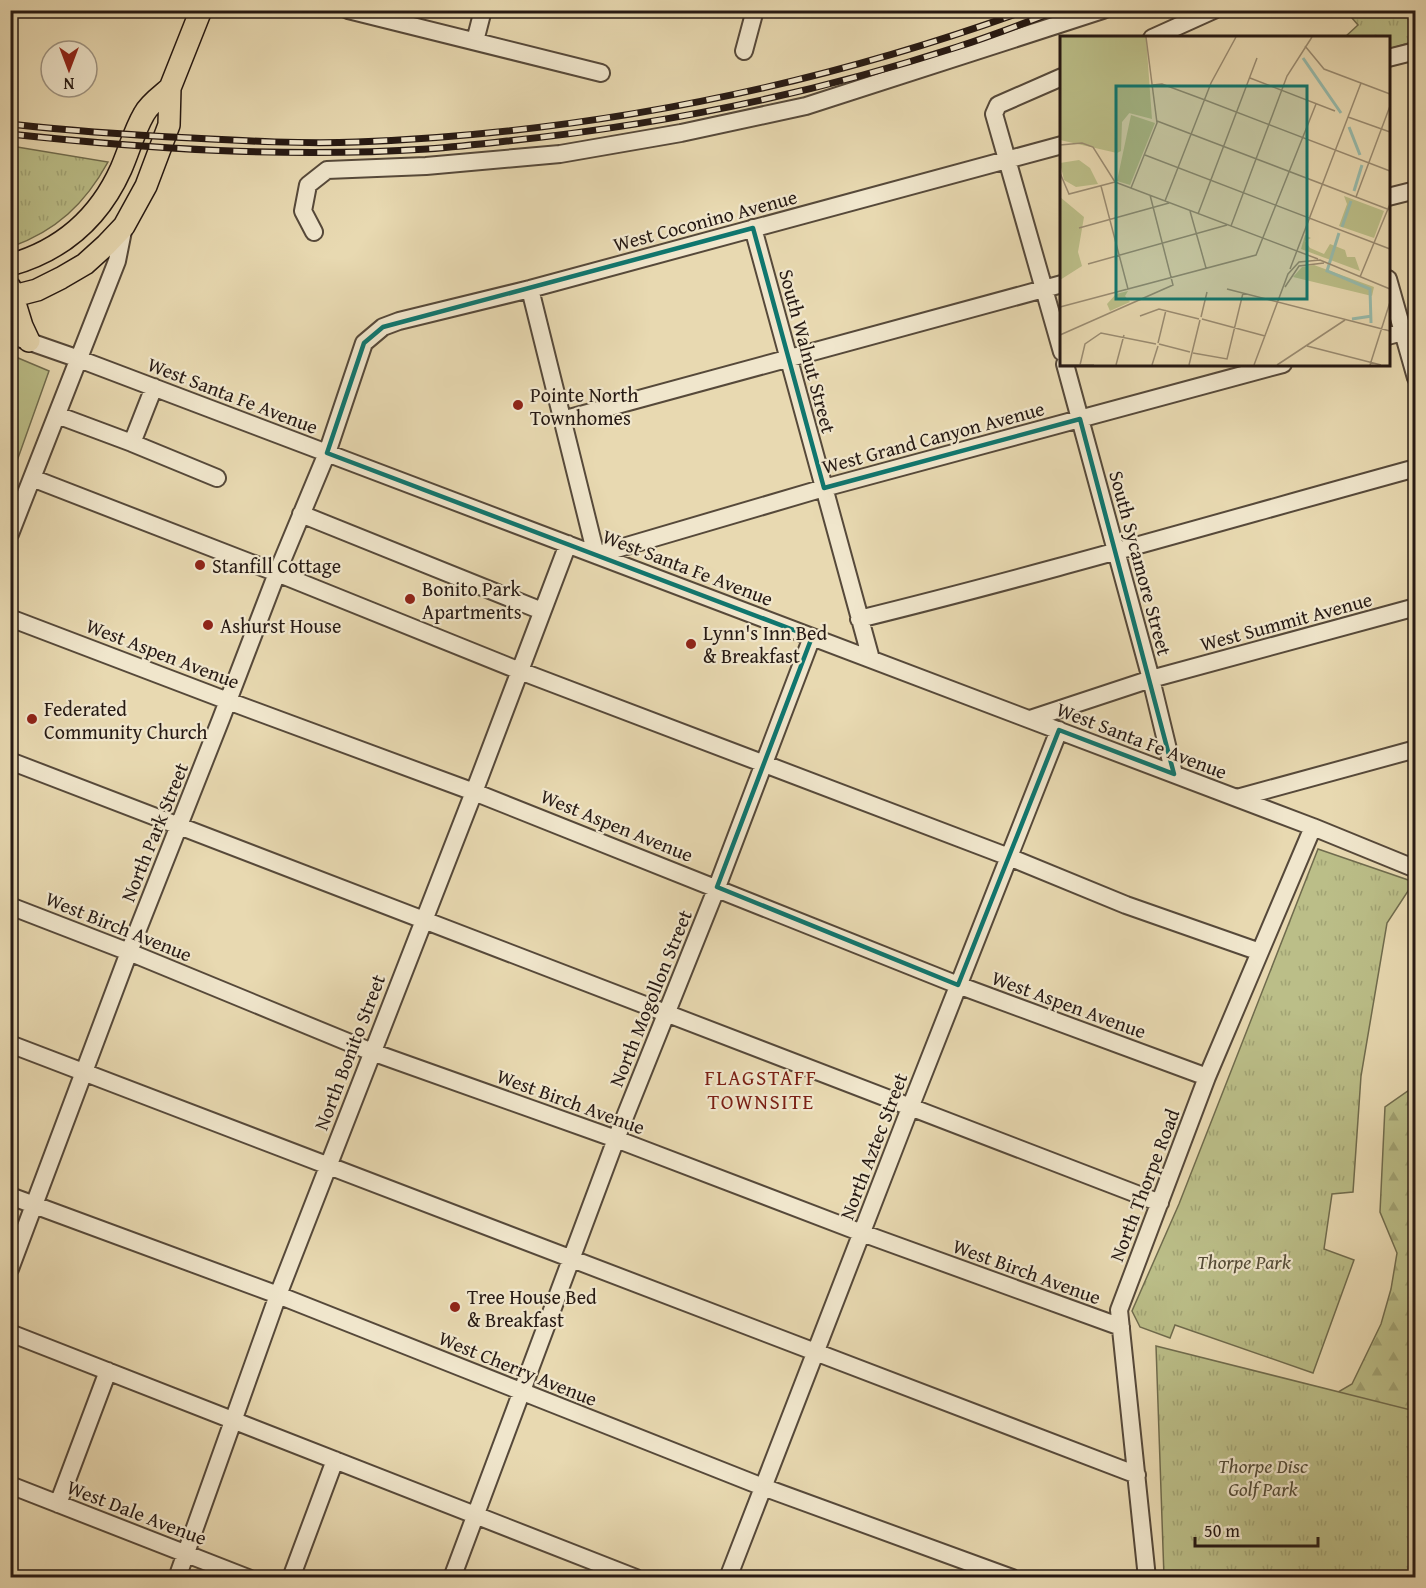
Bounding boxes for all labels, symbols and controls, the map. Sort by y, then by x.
inset map [1060,36,1390,366]
north arrow [39,39,99,99]
text: N [63,72,74,96]
street label: West Coconino Avenue [610,181,800,259]
street label: South Walnut Street [772,266,844,436]
street label: West Santa Fe Avenue [143,349,323,441]
place label: Pointe North Townhomes [530,380,638,432]
street label: West Grand Canyon Avenue [819,393,1047,481]
marker: Pointe North Townhomes [511,398,525,412]
street label: South Sycamore Street [1102,467,1180,659]
street label: West Santa Fe Avenue [598,521,778,613]
place label: Stanfill Cottage [212,551,341,580]
marker: Stanfill Cottage [193,558,207,572]
place label: Bonito Park Apartments [422,574,522,626]
street label: West Summit Avenue [1197,584,1375,658]
marker: Bonito Park Apartments [403,592,417,606]
street label: West Aspen Avenue [82,610,244,696]
place label: Ashurst House [220,611,341,640]
marker: Ashurst House [201,618,215,632]
place label: Lynn's Inn Bed & Breakfast [703,618,827,670]
marker: Lynn's Inn Bed & Breakfast [684,637,698,651]
place label: Federated Community Church [44,694,208,746]
street label: West Santa Fe Avenue [1052,694,1232,786]
marker: Federated Community Church [25,712,39,726]
street label: North Park Street [113,758,195,906]
street label: West Aspen Avenue [536,781,698,869]
street label: West Birch Avenue [41,883,197,969]
street label: North Mogollon Street [601,905,699,1091]
street label: West Aspen Avenue [988,963,1150,1045]
street label: North Bonito Street [306,970,392,1134]
street label: West Birch Avenue [493,1061,649,1141]
district label: FLAGSTAFF TOWNSITE [705,1062,817,1117]
street label: North Aztec Street [832,1068,914,1224]
street label: North Thorpe Road [1102,1104,1187,1266]
street label: West Birch Avenue [949,1231,1105,1311]
park label: Thorpe Park [1197,1247,1292,1276]
place label: Tree House Bed & Breakfast [467,1282,597,1334]
marker: Tree House Bed & Breakfast [448,1300,462,1314]
street label: West Cherry Avenue [434,1323,602,1413]
park label: Thorpe Disc Golf Park [1218,1451,1309,1503]
street label: West Dale Avenue [63,1472,211,1552]
scale bar [1195,1510,1318,1548]
text: 50 m [1204,1517,1240,1544]

